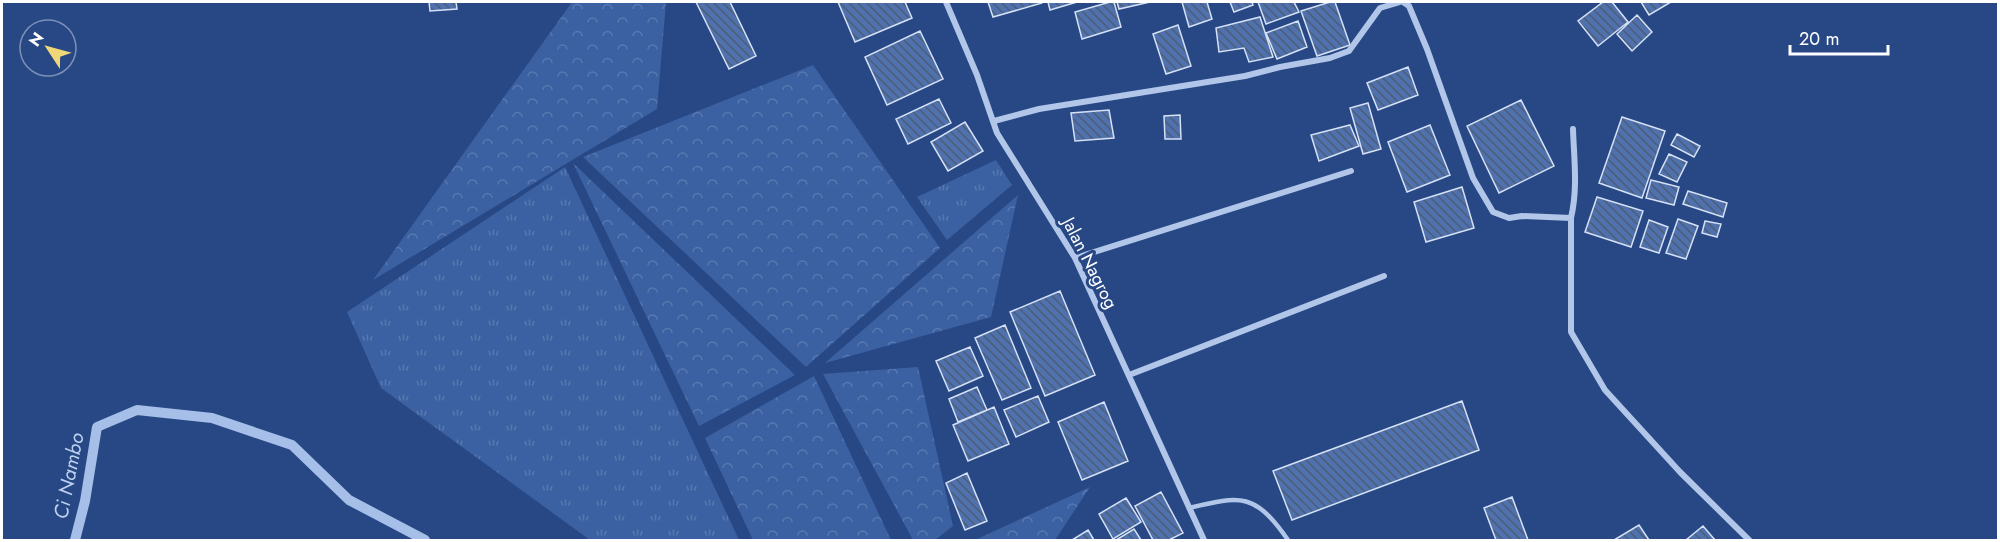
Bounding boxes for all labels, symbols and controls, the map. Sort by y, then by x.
north arrow [18,18,78,78]
scale bar [1790,18,1888,56]
text: 20 m [1799,26,1839,52]
text: N [23,28,49,51]
street label: Jalan Nagrog [1055,211,1124,313]
water label: Ci Nambo [46,430,92,522]

